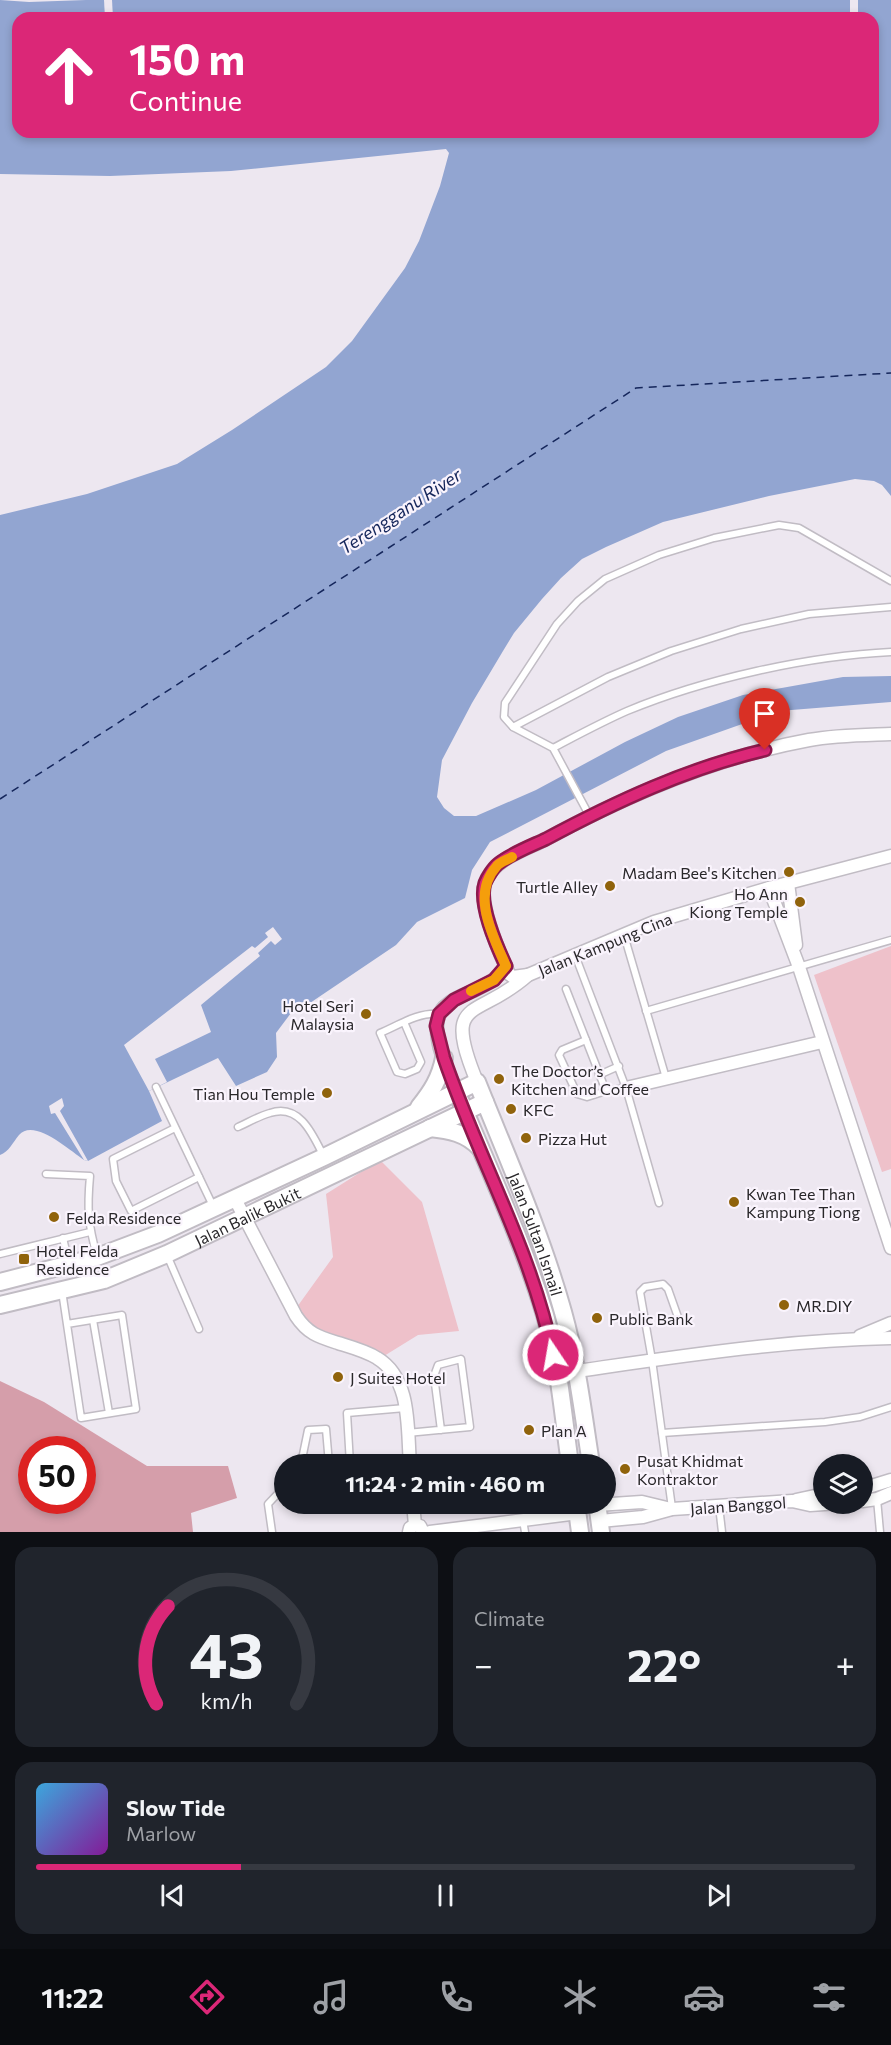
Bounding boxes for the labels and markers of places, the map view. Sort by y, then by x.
pin [739,688,790,750]
place label: Madam Bee's Kitchen [622,863,777,882]
marker: Madam Bee's Kitchen [782,865,796,879]
place label: Turtle Alley [516,877,598,896]
marker: Turtle Alley [603,879,617,893]
place label: Ho Ann Kiong Temple [689,884,788,921]
marker: Ho Ann Kiong Temple [793,895,807,909]
place label: Hotel Seri Malaysia [282,996,354,1033]
marker: Hotel Seri Malaysia [359,1007,373,1021]
place label: The Doctor’s Kitchen and Coffee [511,1061,649,1098]
marker: The Doctor’s Kitchen and Coffee [492,1072,506,1086]
place label: Tian Hou Temple [193,1084,315,1103]
marker: Tian Hou Temple [320,1086,334,1100]
place label: KFC [523,1100,554,1119]
marker: KFC [504,1102,518,1116]
place label: Pizza Hut [538,1129,607,1148]
marker: Pizza Hut [519,1131,533,1145]
place label: Kwan Tee Than Kampung Tiong [746,1184,860,1221]
marker: Kwan Tee Than Kampung Tiong [727,1195,741,1209]
place label: Felda Residence [66,1208,181,1227]
marker: Felda Residence [47,1210,61,1224]
place label: Hotel Felda Residence [36,1241,118,1278]
marker: Hotel Felda Residence [17,1252,31,1266]
place label: MR.DIY [796,1296,853,1315]
marker: MR.DIY [777,1298,791,1312]
place label: Public Bank [609,1309,693,1328]
marker: Public Bank [590,1311,604,1325]
place label: J Suites Hotel [350,1368,446,1387]
marker: J Suites Hotel [331,1370,345,1384]
place label: Plan A [541,1421,587,1440]
marker: Plan A [522,1423,536,1437]
place label: Pusat Khidmat Kontraktor [637,1451,744,1488]
marker: Pusat Khidmat Kontraktor [618,1462,632,1476]

